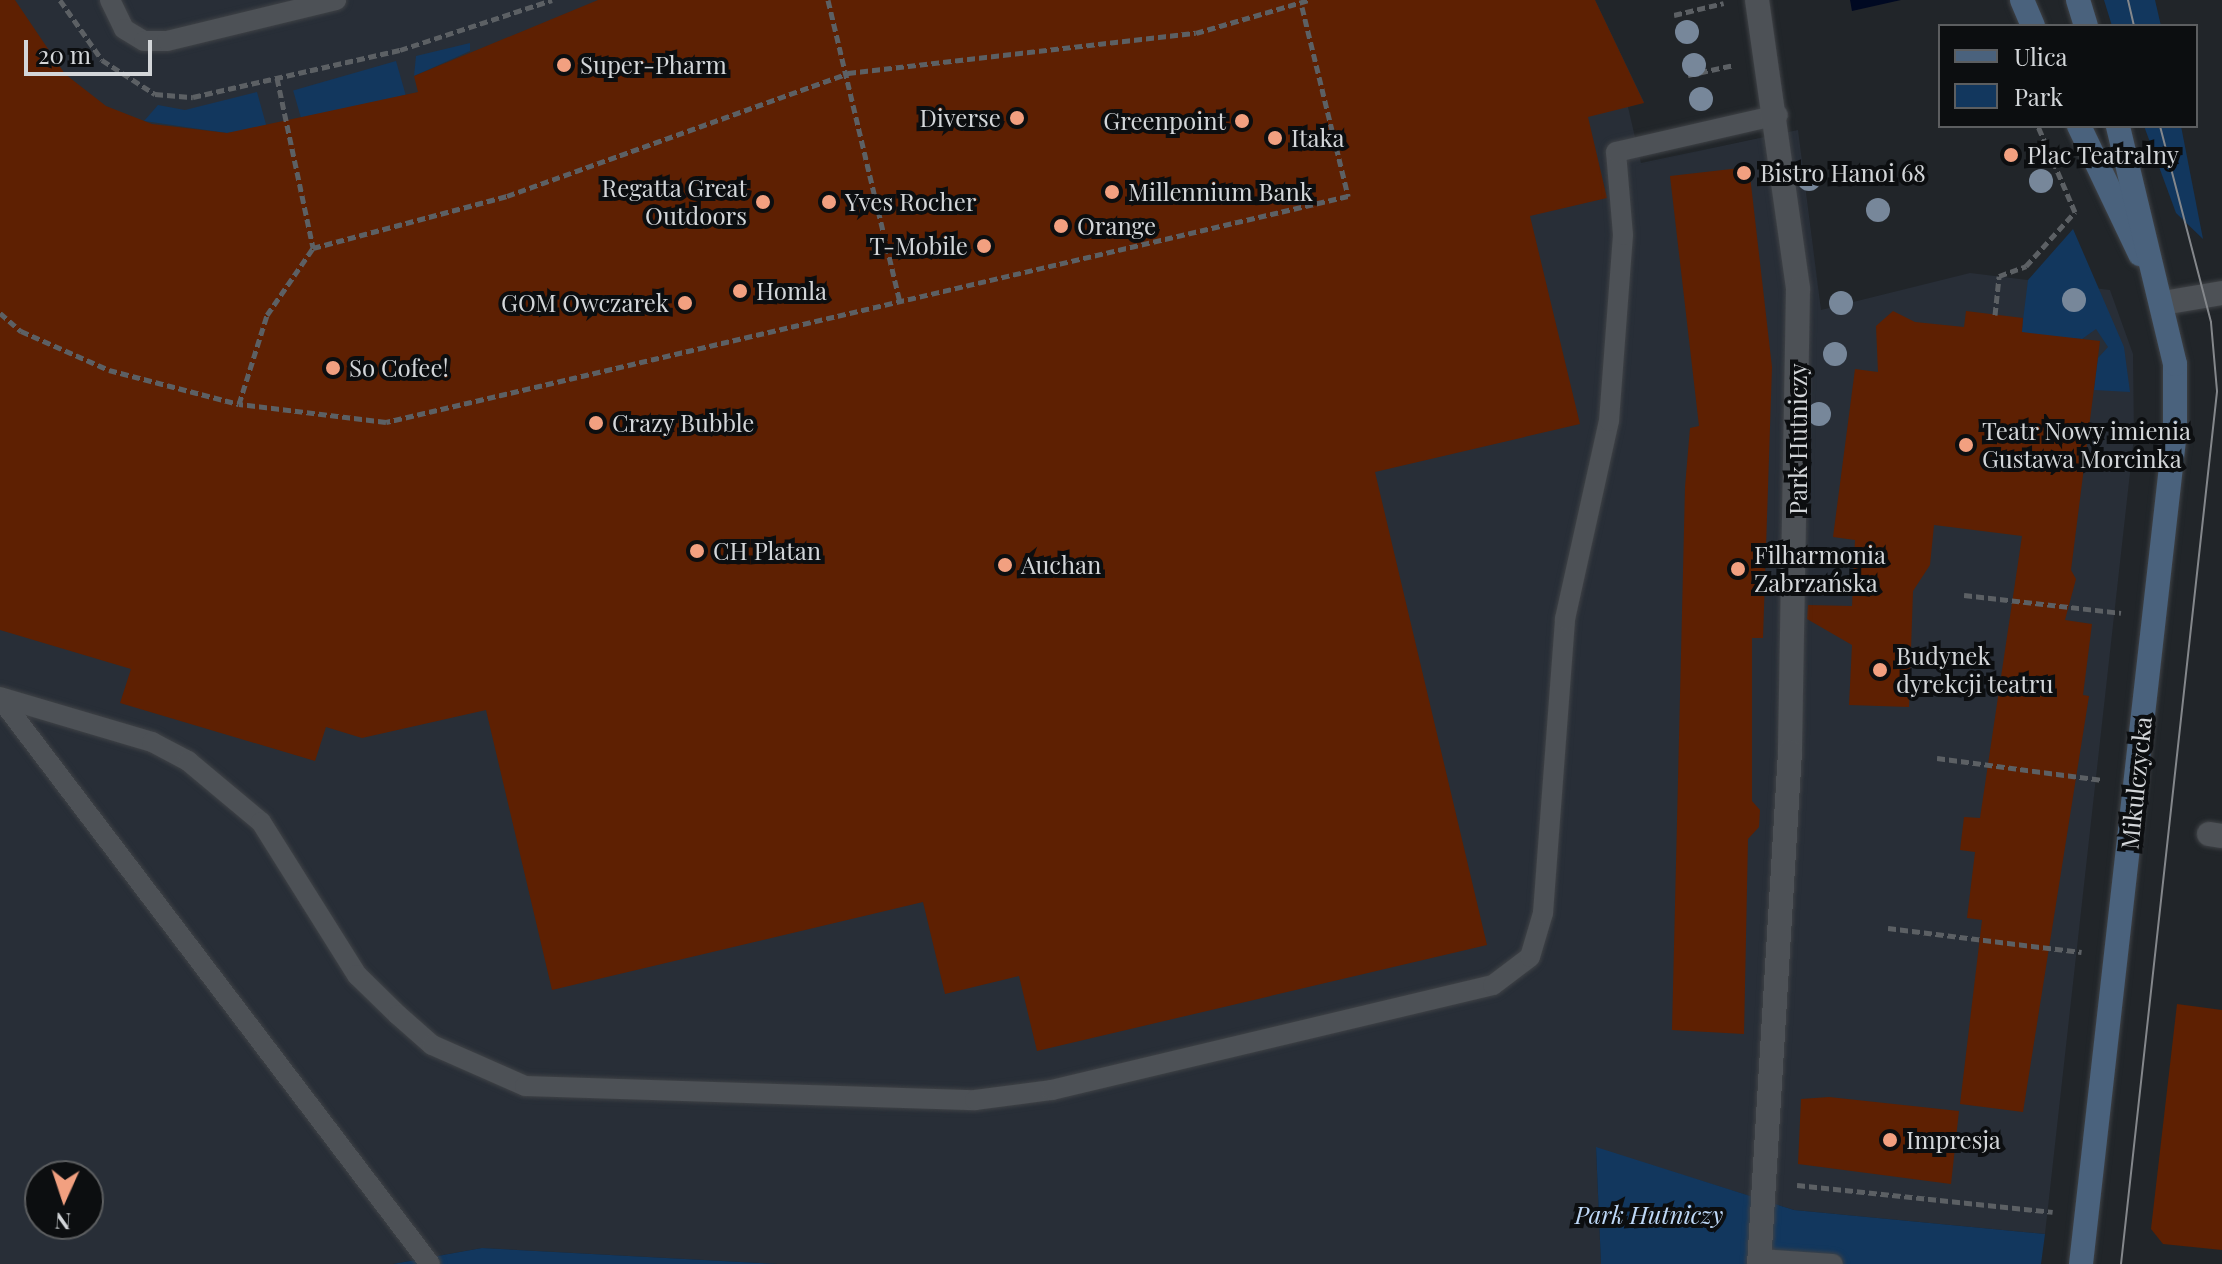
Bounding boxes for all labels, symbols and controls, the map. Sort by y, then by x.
scale bar [28,24,156,74]
legend [1938,24,2198,128]
text: 20 m [38,38,91,70]
text: Ulica [2014,40,2068,72]
place label: Super-Pharm [580,51,727,79]
marker: Super-Pharm [555,56,573,74]
text: Park [2014,80,2063,112]
place label: Diverse [919,104,1001,132]
place label: Greenpoint [1103,107,1226,135]
marker: Diverse [1008,109,1026,127]
marker: Greenpoint [1233,112,1251,130]
place label: Itaka [1291,124,1344,152]
marker: Itaka [1266,129,1284,147]
place label: Plac Teatralny [2027,141,2179,169]
marker: Plac Teatralny [2002,146,2020,164]
place label: Bistro Hanoi 68 [1760,159,1926,187]
marker: Bistro Hanoi 68 [1735,164,1753,182]
place label: Regatta Great Outdoors [601,174,747,230]
place label: Millennium Bank [1128,178,1313,206]
marker: Millennium Bank [1103,183,1121,201]
place label: Yves Rocher [845,188,976,216]
marker: Regatta Great Outdoors [754,193,772,211]
marker: Yves Rocher [820,193,838,211]
place label: Orange [1077,212,1156,240]
marker: Orange [1052,217,1070,235]
place label: T-Mobile [870,232,968,260]
marker: T-Mobile [975,237,993,255]
place label: Homla [756,277,827,305]
marker: Homla [731,282,749,300]
place label: GOM Owczarek [501,289,669,317]
marker: GOM Owczarek [676,294,694,312]
place label: So Cofee! [349,354,449,382]
marker: So Cofee! [324,359,342,377]
street label: Park Hutniczy [1784,363,1812,515]
place label: Crazy Bubble [612,409,755,437]
marker: Crazy Bubble [587,414,605,432]
place label: Teatr Nowy imienia Gustawa Morcinka [1982,417,2192,473]
marker: Teatr Nowy imienia Gustawa Morcinka [1957,436,1975,454]
place label: CH Platan [713,537,821,565]
place label: Filharmonia Zabrzańska [1754,541,1886,597]
marker: CH Platan [688,542,706,560]
place label: Auchan [1021,551,1101,579]
marker: Auchan [996,556,1014,574]
marker: Filharmonia Zabrzańska [1729,560,1747,578]
place label: Budynek dyrekcji teatru [1896,642,2054,698]
marker: Budynek dyrekcji teatru [1871,661,1889,679]
street label: Mikulczycka [2115,715,2157,851]
place label: Impresja [1906,1126,2001,1154]
marker: Impresja [1881,1131,1899,1149]
north arrow [24,1160,104,1240]
park label: Park Hutniczy [1575,1201,1723,1229]
text: N [54,1207,72,1237]

